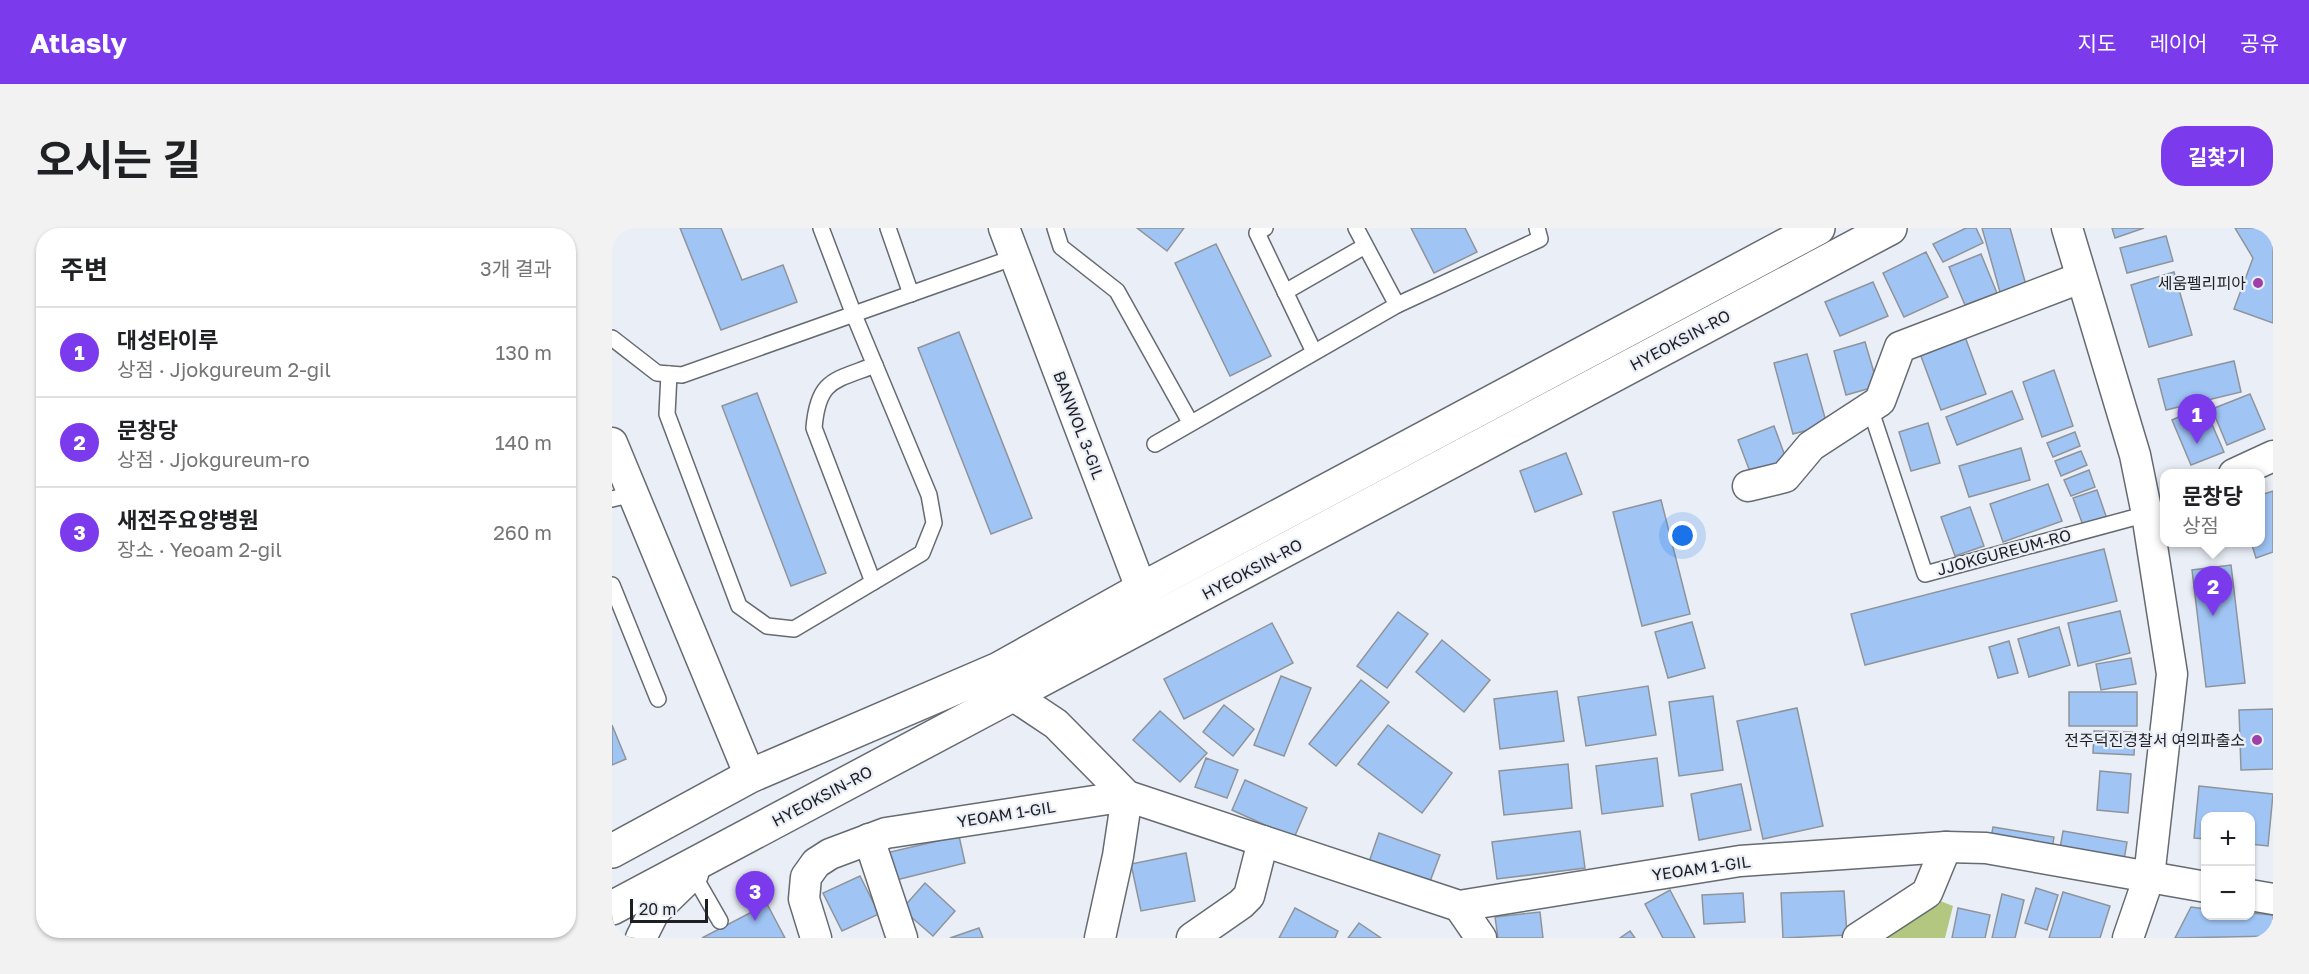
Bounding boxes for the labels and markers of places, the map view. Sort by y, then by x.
place label: 세움펠리피아 [2158,273,2246,293]
marker: 세움펠리피아 [2251,276,2265,290]
pin: 1 [2178,394,2216,444]
pin: 2 [2194,566,2232,616]
place label: 전주덕진경찰서 여의파출소 [2064,730,2245,750]
marker: 전주덕진경찰서 여의파출소 [2250,733,2264,747]
pin: 3 [736,872,774,921]

